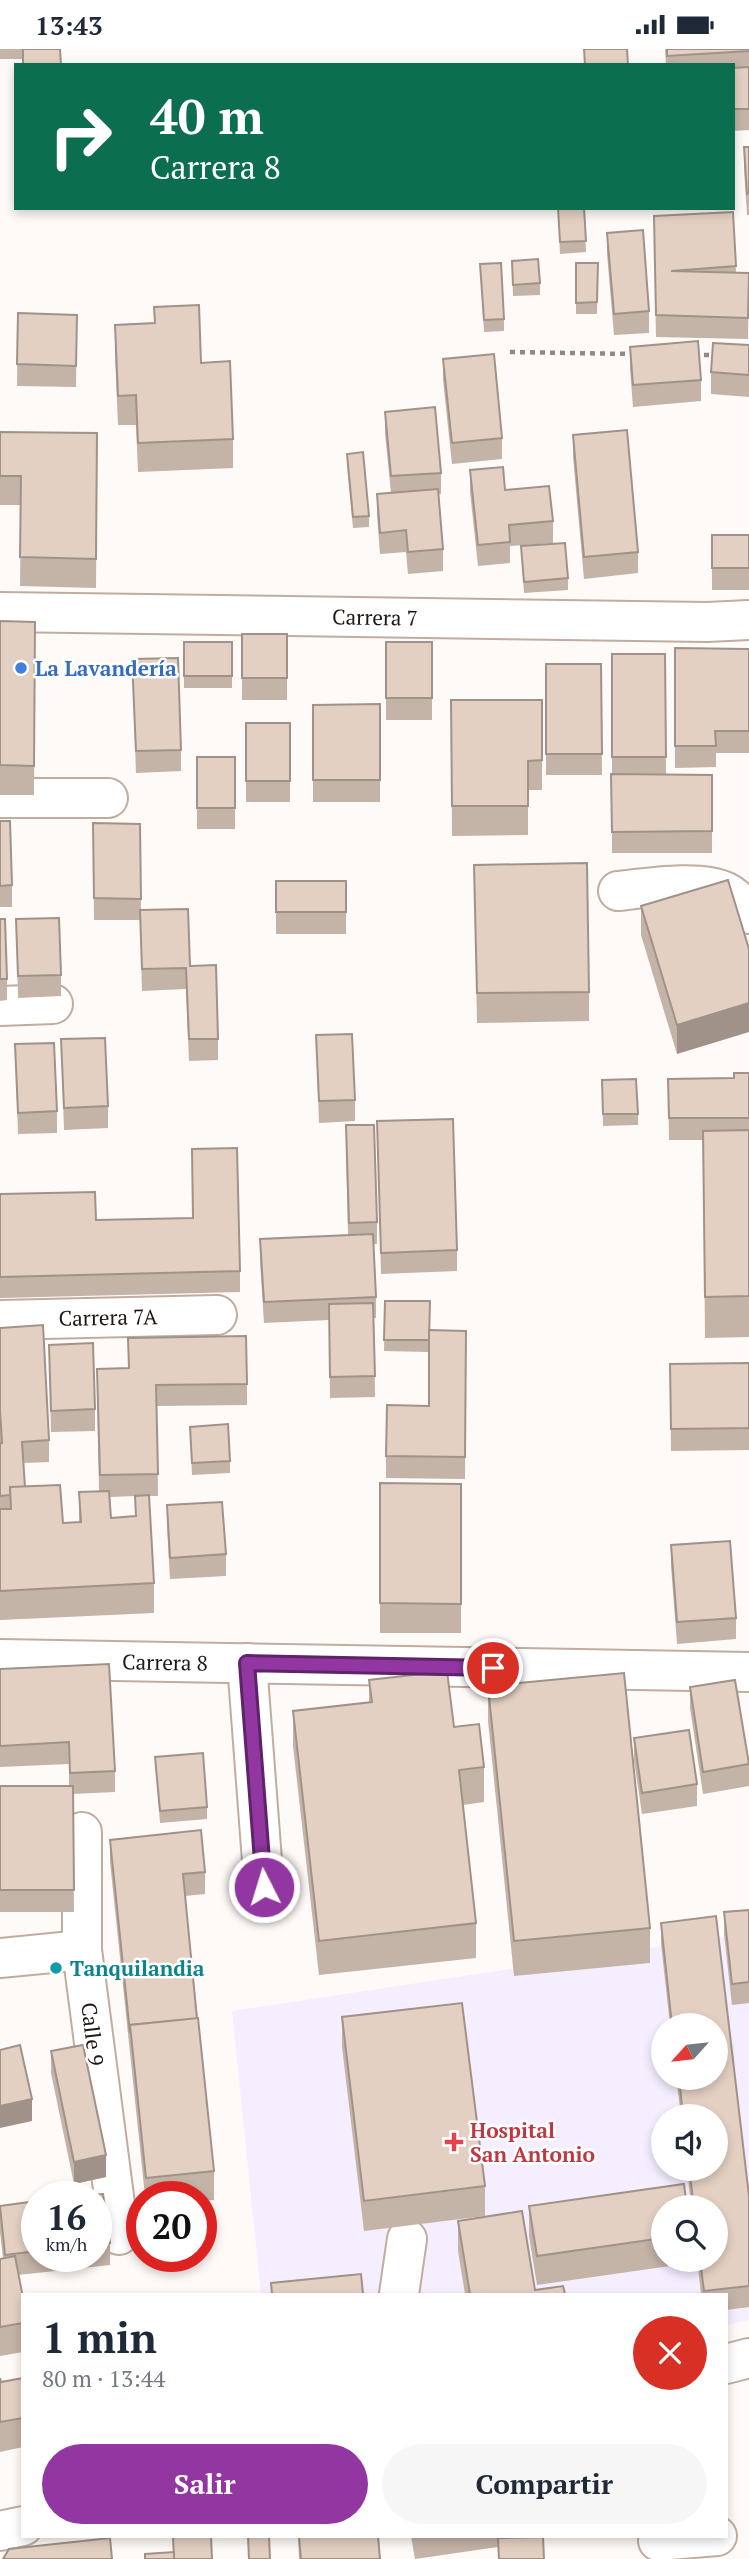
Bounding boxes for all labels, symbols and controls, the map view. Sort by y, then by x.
text: 13:43 [35,8,103,42]
text: 40 m [150,83,264,148]
icon: right [35,91,126,182]
text: Carrera 8 [150,146,281,188]
street label: Carrera 7 [332,602,418,632]
place label: La Lavandería [35,654,177,682]
marker: La Lavandería [13,660,29,676]
street label: Carrera 7A [58,1302,158,1332]
pin [463,1638,523,1698]
street label: Carrera 8 [122,1647,208,1677]
icon: arrive [474,1649,512,1687]
position arrow [227,1850,301,1924]
place label: Tanquilandia [70,1954,205,1982]
marker: Tanquilandia [48,1960,64,1976]
street label: Calle 9 [75,2001,111,2067]
north arrow [651,2013,728,2089]
map controls [651,2013,728,2272]
button: sound [651,2104,728,2181]
place label: Hospital San Antonio [470,2116,595,2168]
marker: Hospital San Antonio [444,2132,464,2152]
speed limit sign: 20 [126,2181,217,2272]
text: 16 [47,2194,86,2240]
button: search [651,2195,728,2272]
text: km/h [46,2232,87,2256]
text: 1 min [42,2309,157,2365]
button: close [633,2316,707,2390]
text: 80 m · 13:44 [42,2363,165,2394]
button: Salir [42,2444,368,2524]
button: Compartir [382,2444,707,2524]

